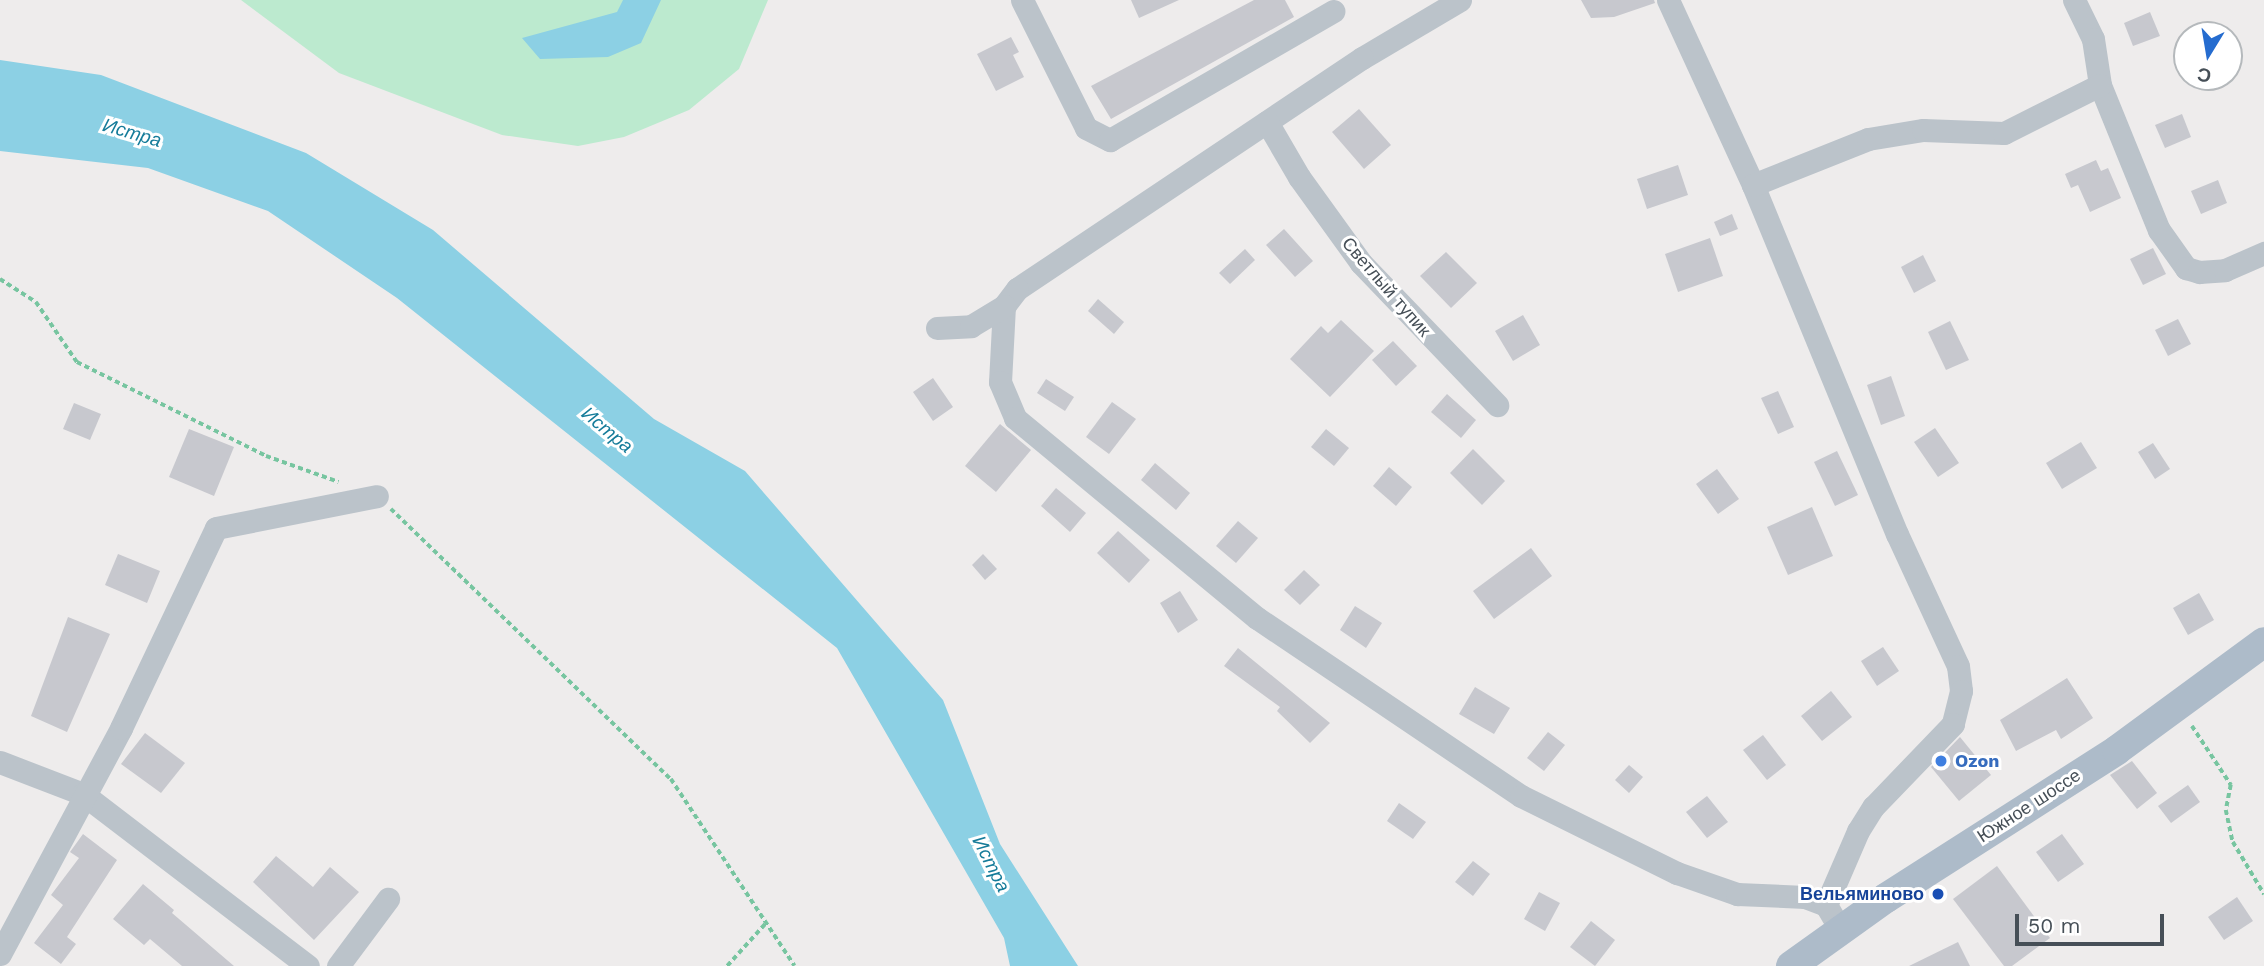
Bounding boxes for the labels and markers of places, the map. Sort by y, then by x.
place label: Ozon [1955,750,1999,772]
marker: Ozon [1933,753,1949,769]
place label: Вельяминово [1800,883,1924,905]
marker: Вельяминово [1930,886,1946,902]

